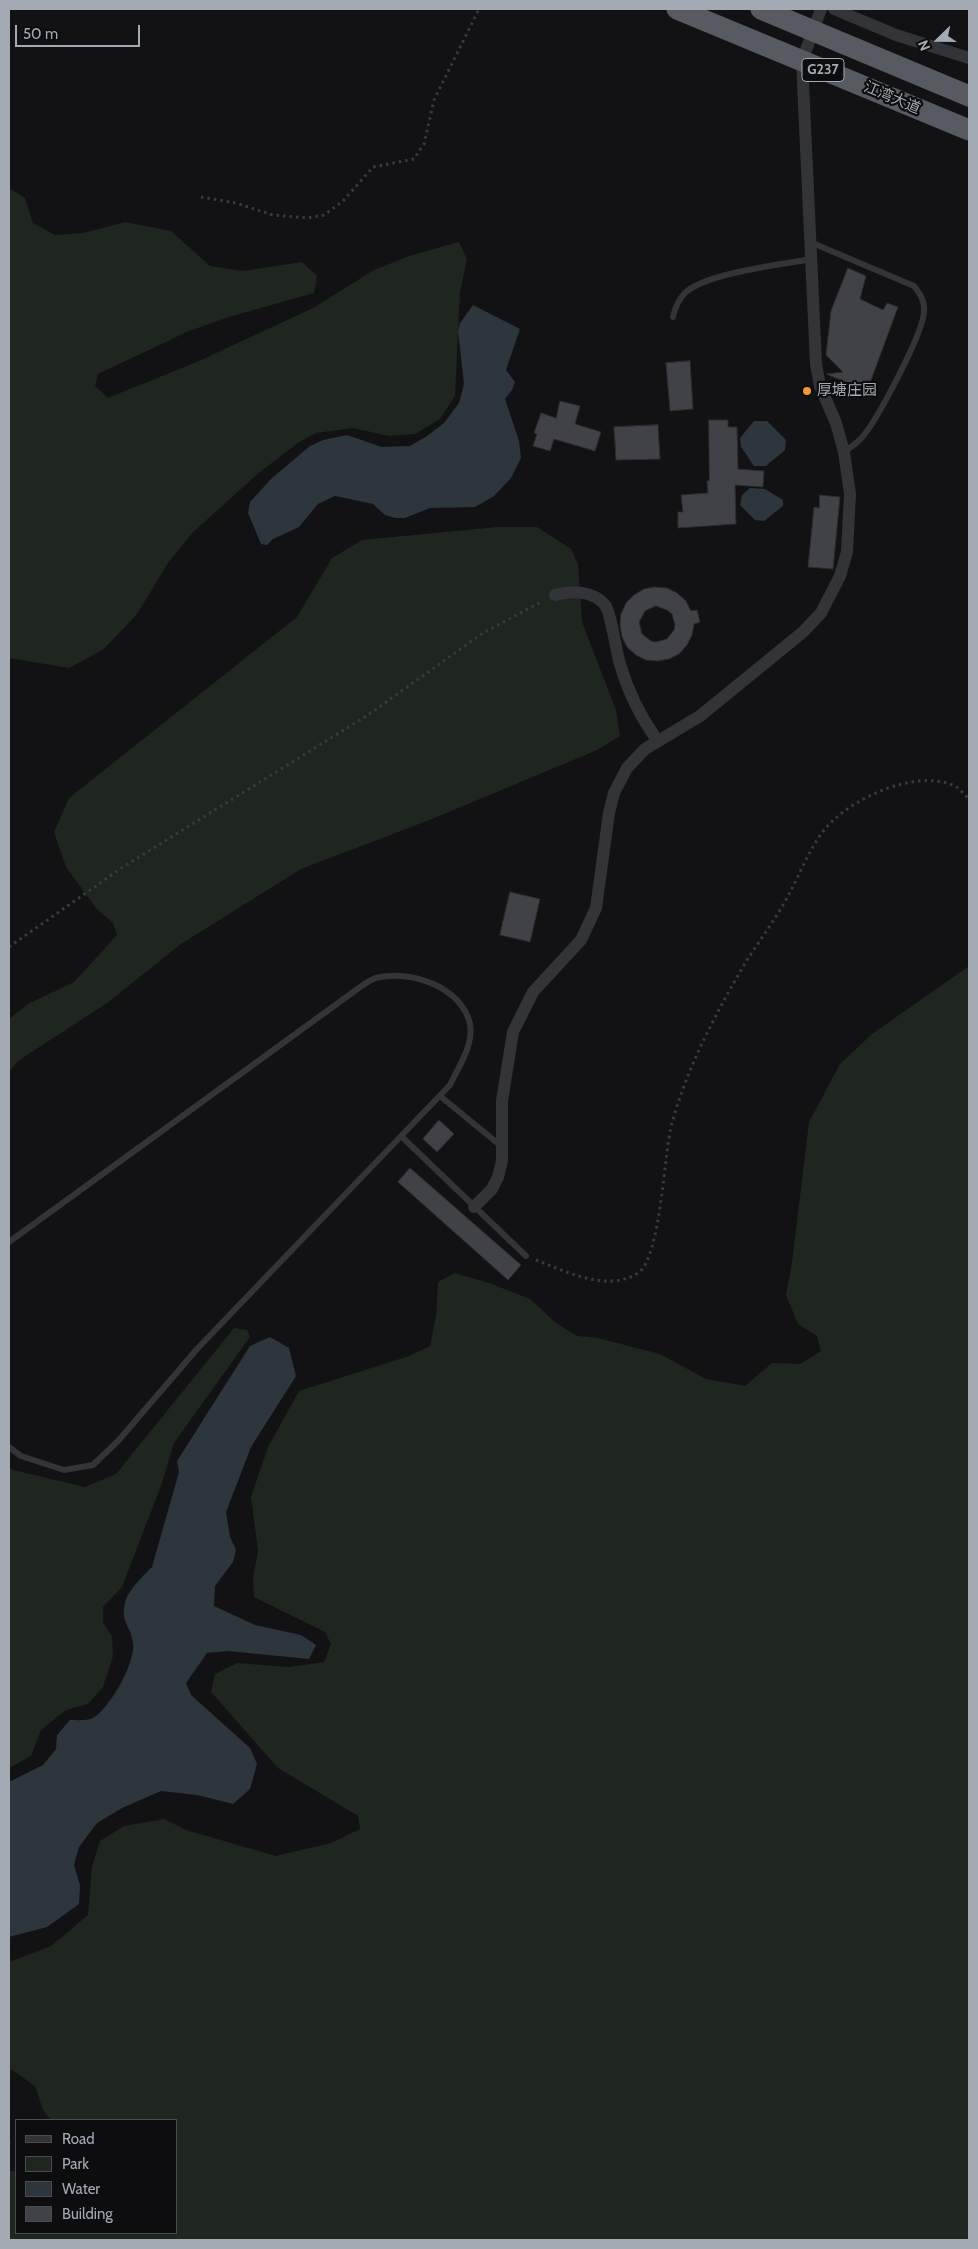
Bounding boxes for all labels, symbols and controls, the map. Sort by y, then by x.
scale bar [18,15,142,47]
north arrow [913,15,963,65]
text: 50 m [23,25,58,43]
text: N [914,38,934,54]
road number: G237 [802,58,844,82]
street label: 江湾大道 [861,78,923,118]
place label: 厚塘庄园 [817,382,877,400]
marker: 厚塘庄园 [801,385,813,397]
legend [15,2119,178,2234]
text: Road [62,2130,95,2148]
text: Park [62,2155,89,2173]
text: Water [62,2180,100,2198]
text: Building [62,2205,113,2223]

